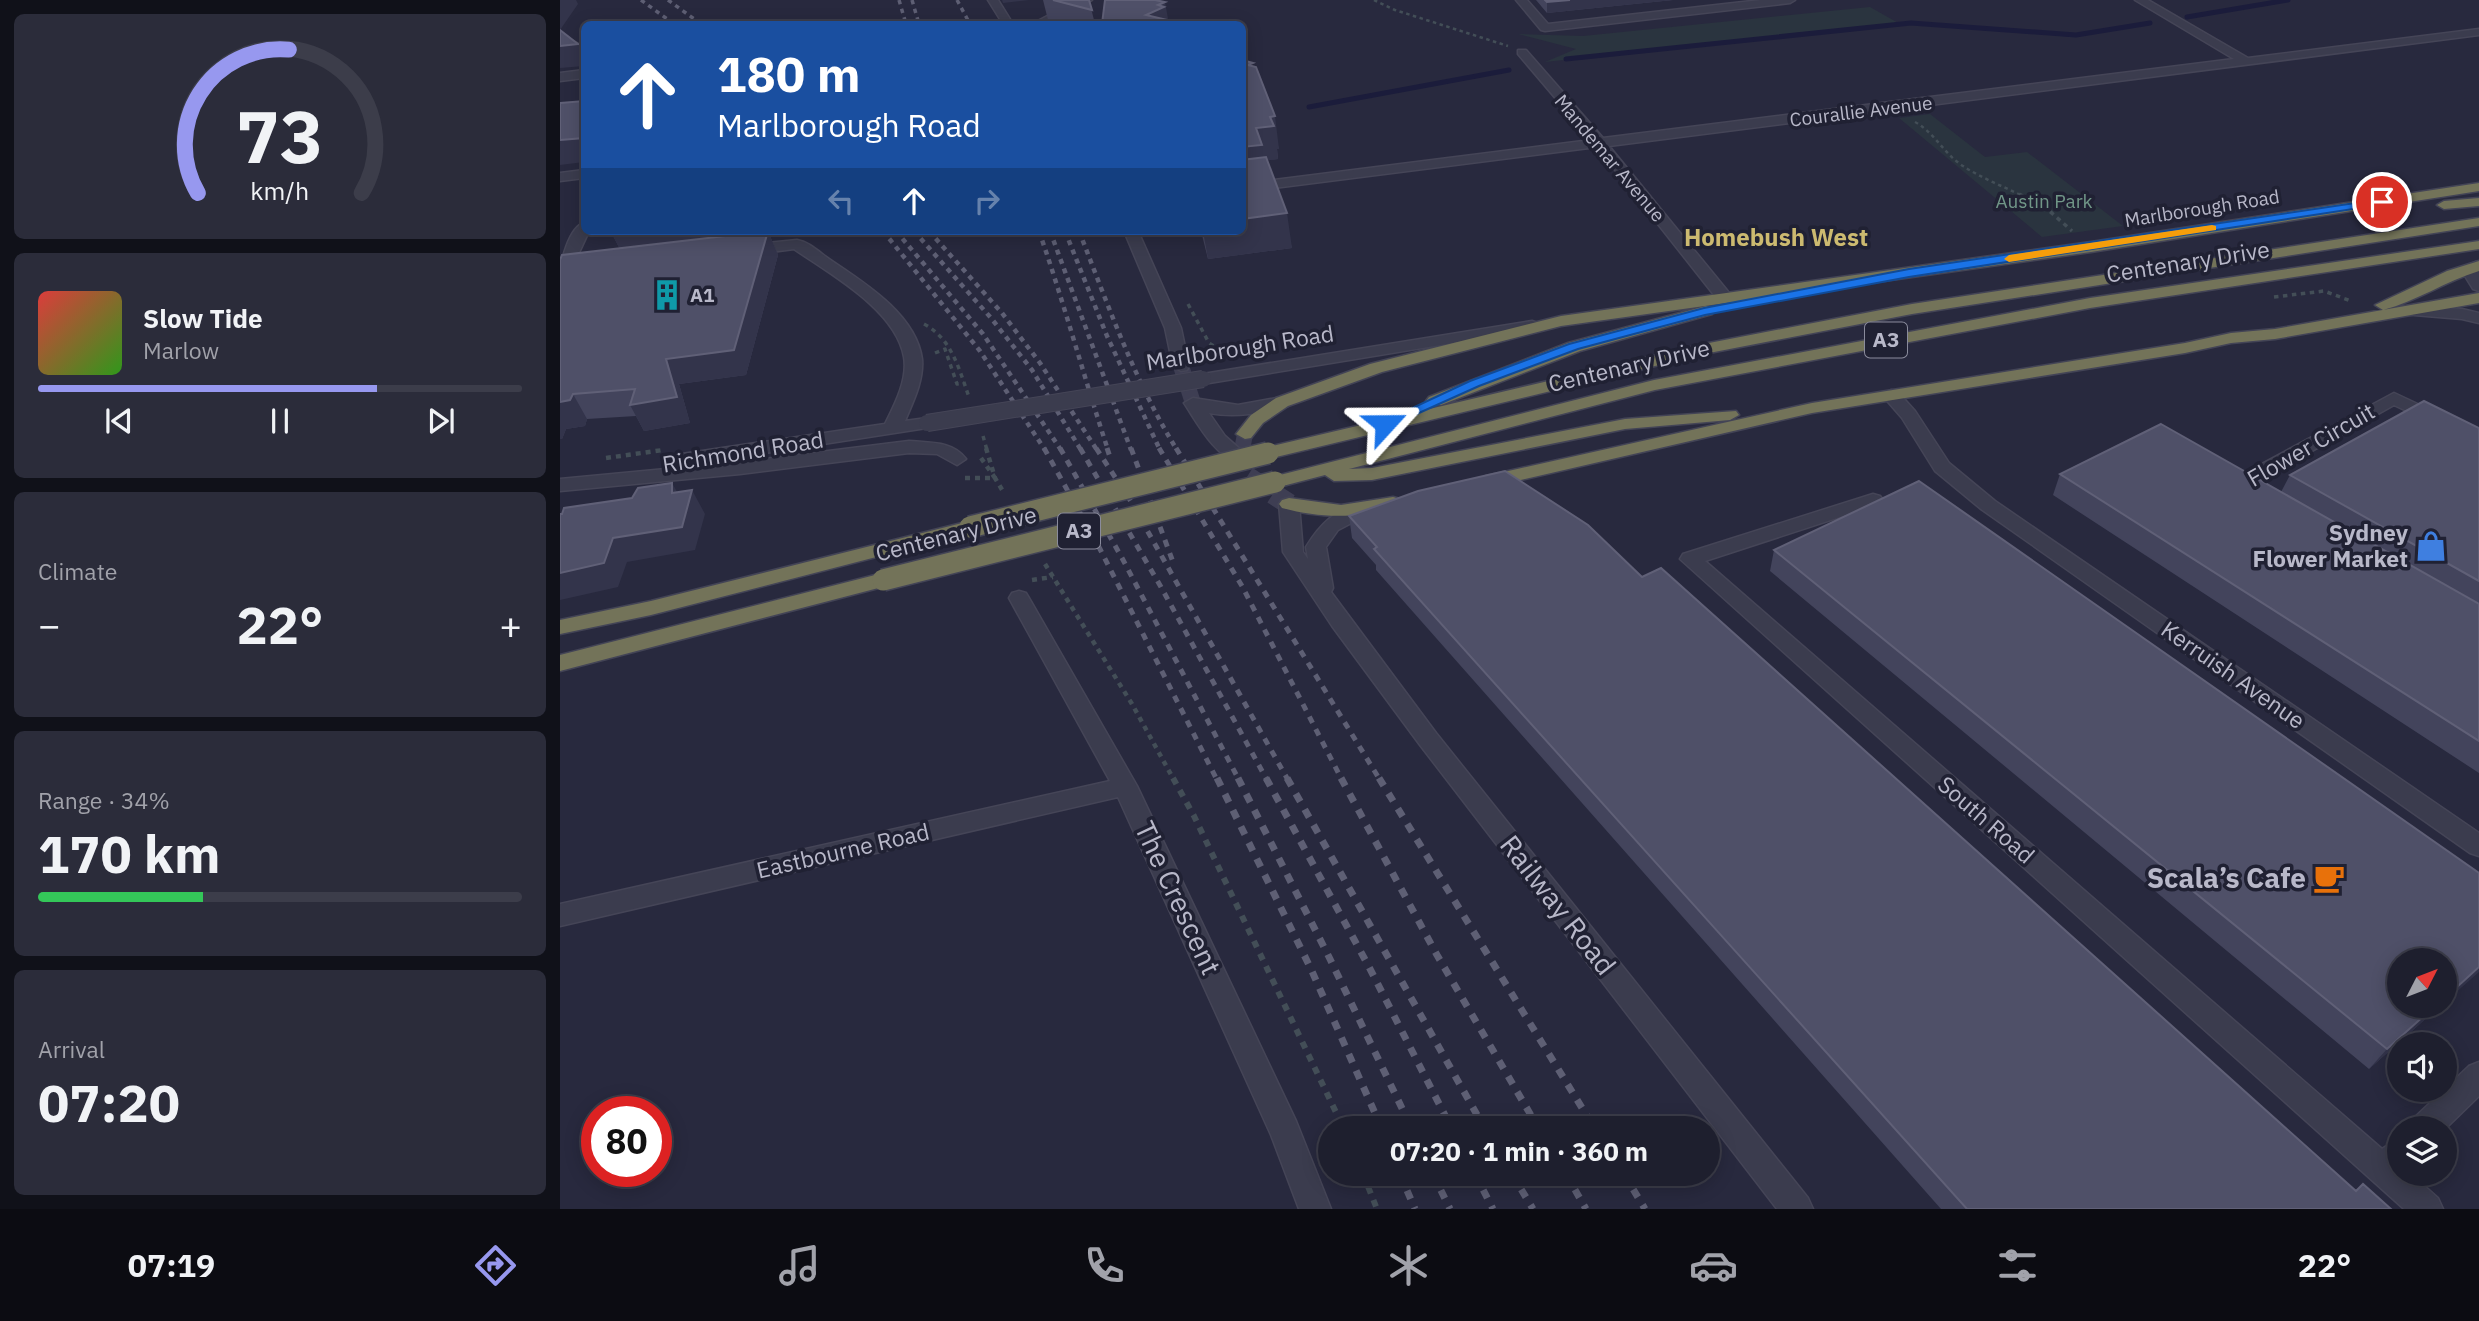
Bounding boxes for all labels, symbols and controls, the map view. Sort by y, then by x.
text: 180 m [717,42,861,105]
icon: ahead [602,49,693,140]
text: 73 [236,88,324,183]
street label: Mandemar Avenue [1550,89,1670,227]
street label: Courallie Avenue [1788,90,1934,132]
text: Marlborough Road [717,104,981,146]
pin [2352,172,2412,232]
text: km/h [251,173,309,206]
icon: left [822,182,860,220]
icon: ahead [895,182,933,220]
icon: right [968,182,1006,220]
icon: arrive [2363,183,2401,221]
street label: Marlborough Road [2123,184,2281,232]
park label: Austin Park [1995,189,2093,213]
district label: Homebush West [1684,221,1868,253]
street label: Centenary Drive [2104,233,2272,289]
building icon: A1 [650,278,684,312]
place label: A1 [690,283,715,307]
text: Slow Tide [143,301,263,335]
street label: Marlborough Road [1144,317,1336,377]
road number: A3 [1865,322,1907,358]
street label: Centenary Drive [1545,332,1712,398]
text: Marlow [143,335,219,365]
position arrow [1348,387,1422,461]
street label: Flower Circuit [2241,395,2380,493]
icon: previous [100,402,138,440]
icon: pause [261,402,299,440]
icon: next [422,402,460,440]
street label: Richmond Road [660,423,826,479]
street label: Centenary Drive [872,499,1039,568]
road number: A3 [1058,514,1100,548]
place label: Sydney Flower Market [2252,517,2409,573]
shop icon: Sydney Flower Market [2414,529,2448,563]
text: Climate [38,556,117,586]
text: 22° [237,591,323,658]
text: − [38,600,61,649]
text: + [499,600,522,649]
street label: Kerruish Avenue [2156,613,2311,735]
street label: South Road [1932,769,2041,870]
text: Range · 34% [38,785,170,815]
street label: The Crescent [1127,815,1230,981]
street label: Eastbourne Road [753,816,932,884]
text: 170 km [38,820,220,887]
street label: Railway Road [1492,827,1625,982]
place label: Scala’s Cafe [2147,859,2306,896]
cafe icon: Scala’s Cafe [2312,861,2346,895]
north arrow [2387,948,2457,1018]
map controls [2387,948,2457,1186]
button: sound [2387,1032,2457,1102]
text: Arrival [38,1034,105,1064]
text: 07:20 [38,1069,180,1136]
speed limit sign: 80 [581,1096,672,1187]
button: layers [2387,1116,2457,1186]
text: 07:20 · 1 min · 360 m [1390,1134,1648,1168]
icon: directions [471,1241,520,1290]
icon: music [775,1241,824,1290]
icon: phone [1080,1241,1129,1290]
icon: climate [1384,1241,1433,1290]
icon: car [1689,1241,1738,1290]
icon: filters [1993,1241,2042,1290]
text: 07:19 [128,1244,215,1286]
text: 22° [2298,1244,2351,1286]

